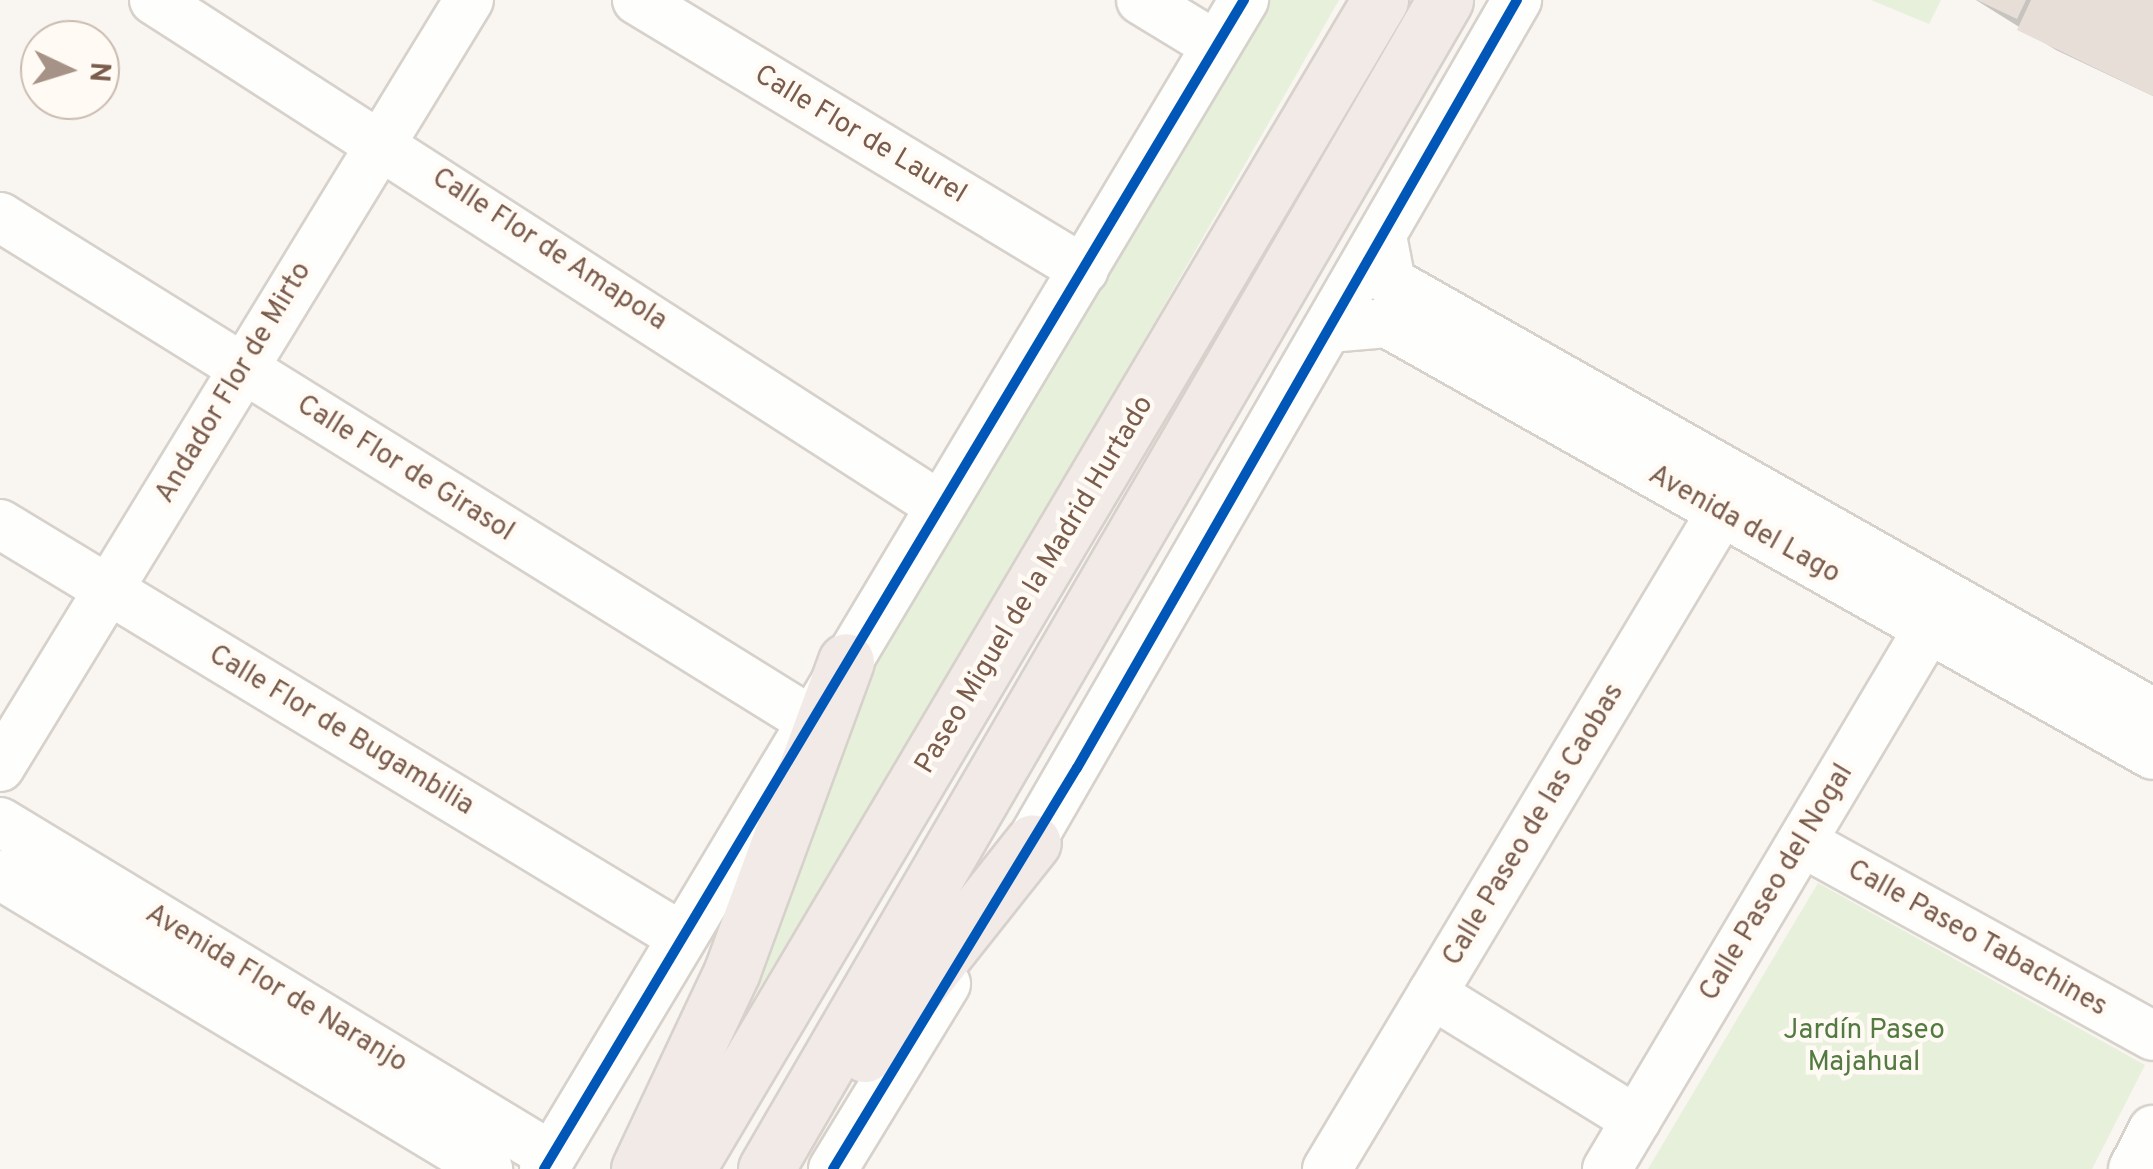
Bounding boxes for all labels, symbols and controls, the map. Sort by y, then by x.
north arrow [20,20,120,120]
street label: Calle Flor de Laurel [748,58,972,212]
text: N [79,61,117,83]
street label: Calle Flor de Amapola [425,161,673,339]
street label: Andador Flor de Mirto [149,256,319,510]
street label: Calle Flor de Girasol [290,389,520,549]
street label: Paseo Miguel de la Madrid Hurtado [909,390,1161,780]
street label: Avenida del Lago [1642,458,1846,592]
street label: Calle Flor de Bugambilia [202,638,480,824]
street label: Calle Paseo de las Caobas [1436,678,1632,972]
street label: Calle Paseo del Nogal [1693,759,1861,1007]
street label: Calle Paseo Tabachines [1841,853,2113,1025]
street label: Avenida Flor de Naranjo [139,898,413,1080]
park label: Jardín Paseo Majahual [1783,1014,1945,1080]

